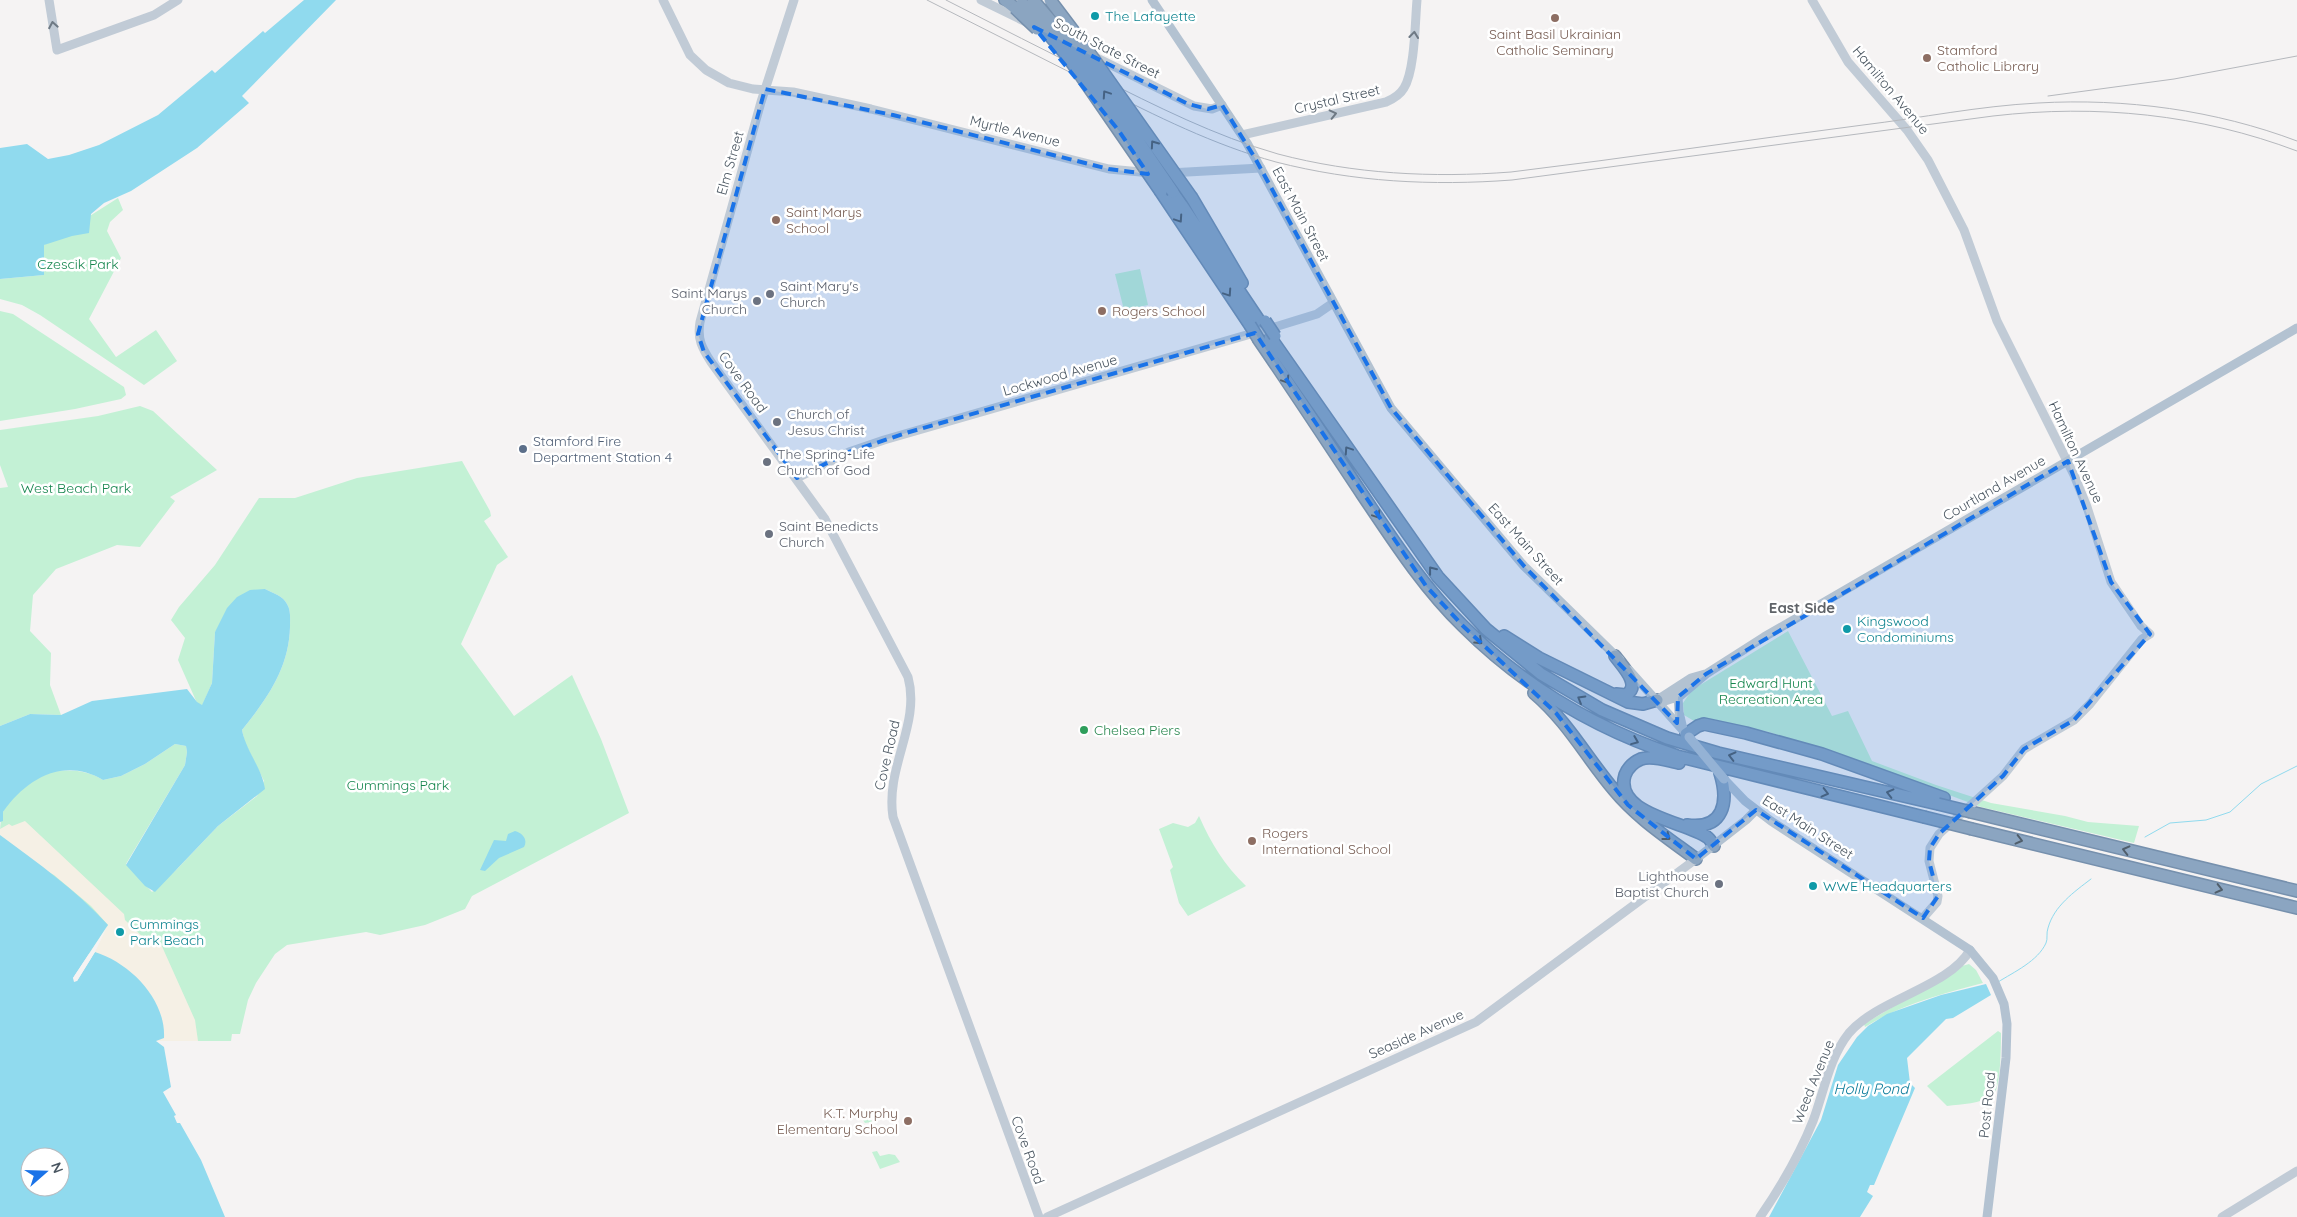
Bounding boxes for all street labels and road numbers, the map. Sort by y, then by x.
street label: South State Street [1051,14,1163,83]
street label: Hamilton Avenue [1849,42,1933,138]
street label: Crystal Street [1292,80,1382,118]
street label: Myrtle Avenue [968,111,1062,151]
street label: Elm Street [712,129,748,197]
street label: East Main Street [1268,164,1334,265]
street label: Cove Road [715,348,771,416]
street label: Lockwood Avenue [1001,350,1119,400]
street label: Hamilton Avenue [2045,398,2108,506]
street label: Courtland Avenue [1939,451,2049,525]
street label: East Main Street [1484,499,1568,589]
street label: Cove Road [870,718,904,792]
street label: East Main Street [1759,791,1857,863]
street label: Seaside Avenue [1366,1005,1466,1063]
street label: Weed Avenue [1788,1037,1838,1127]
street label: Post Road [1975,1071,1999,1139]
street label: Cove Road [1007,1113,1049,1187]

